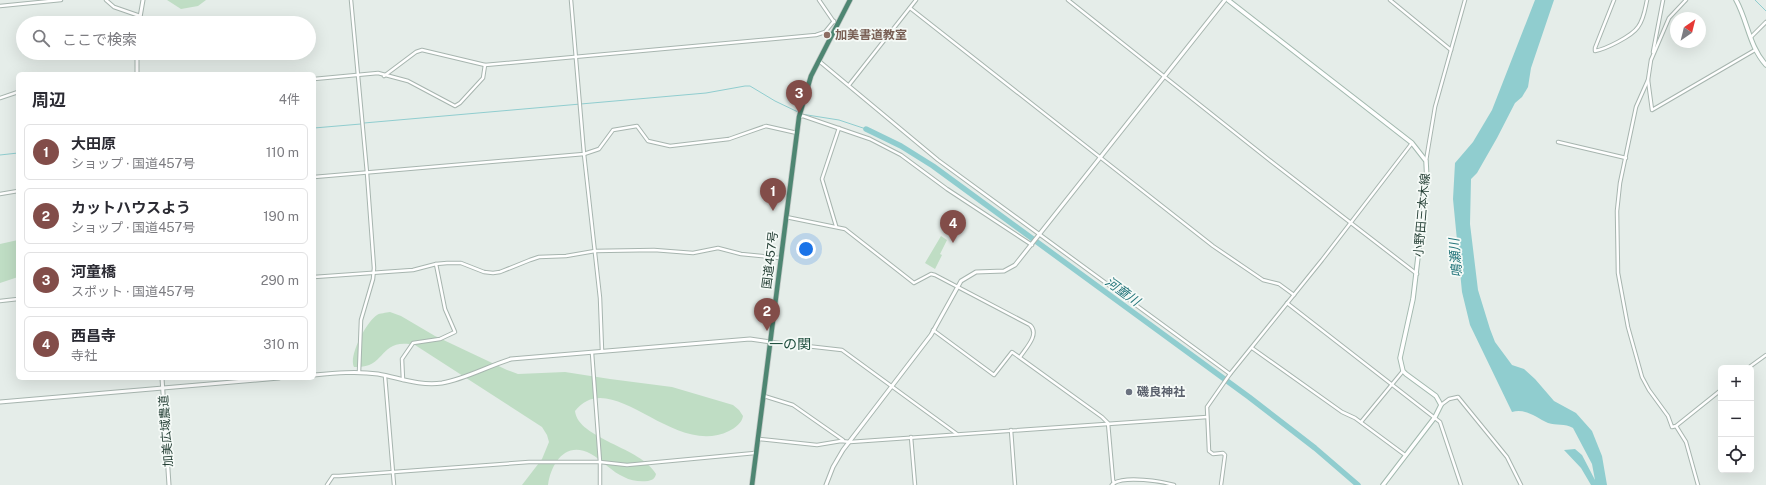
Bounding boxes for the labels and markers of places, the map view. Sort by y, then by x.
place label: 加美書道教室 [835,28,907,42]
marker: 加美書道教室 [822,30,832,40]
pin: 3 [786,80,812,113]
pin: 1 [760,178,786,211]
pin: 4 [940,210,966,243]
pin: 2 [754,298,780,331]
place label: 磯良神社 [1136,385,1185,399]
marker: 磯良神社 [1124,387,1134,397]

